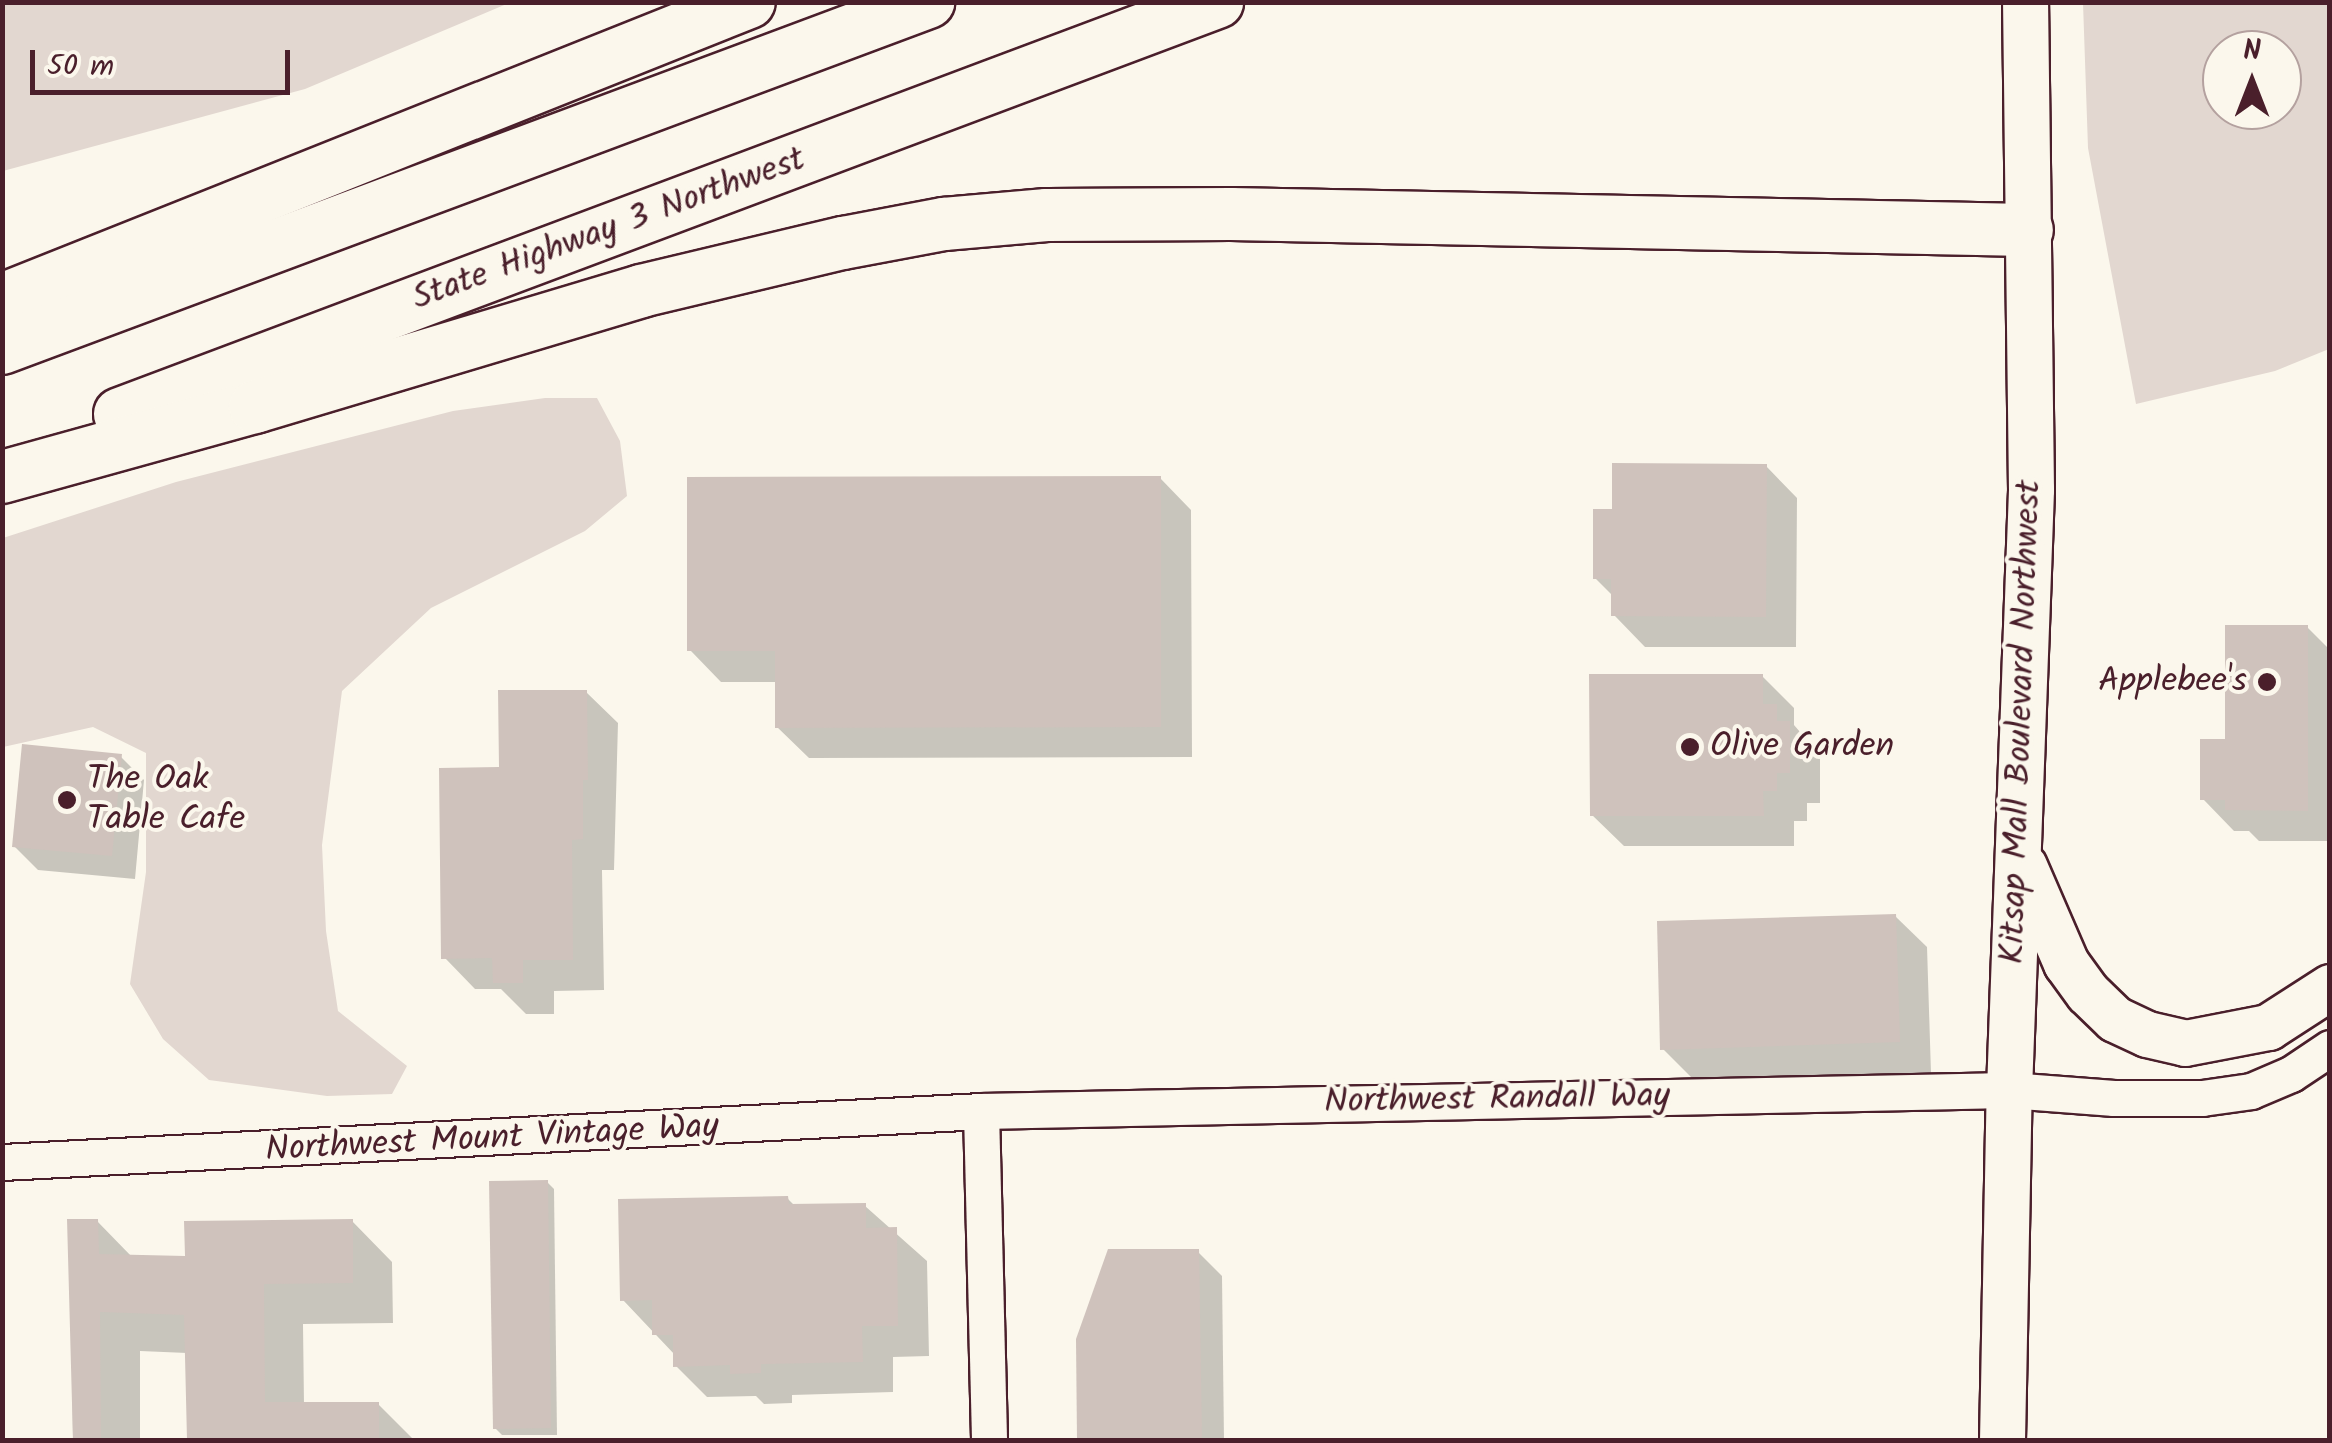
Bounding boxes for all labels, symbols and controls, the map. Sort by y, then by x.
text: N [2243,29,2261,74]
scale bar [35,30,295,92]
north arrow [2202,30,2302,130]
text: 50 m [47,43,114,91]
street label: State Highway 3 Northwest [407,139,811,321]
street label: Kitsap Mall Boulevard Northwest [1993,479,2051,965]
place label: Applebee's [2098,661,2247,703]
marker: Applebee's [2256,671,2278,693]
place label: Olive Garden [1710,726,1894,768]
marker: Olive Garden [1679,736,1701,758]
place label: The Oak Table Cafe [87,759,245,841]
marker: The Oak Table Cafe [56,789,78,811]
street label: Northwest Randall Way [1324,1076,1670,1124]
street label: Northwest Mount Vintage Way [264,1106,720,1172]

